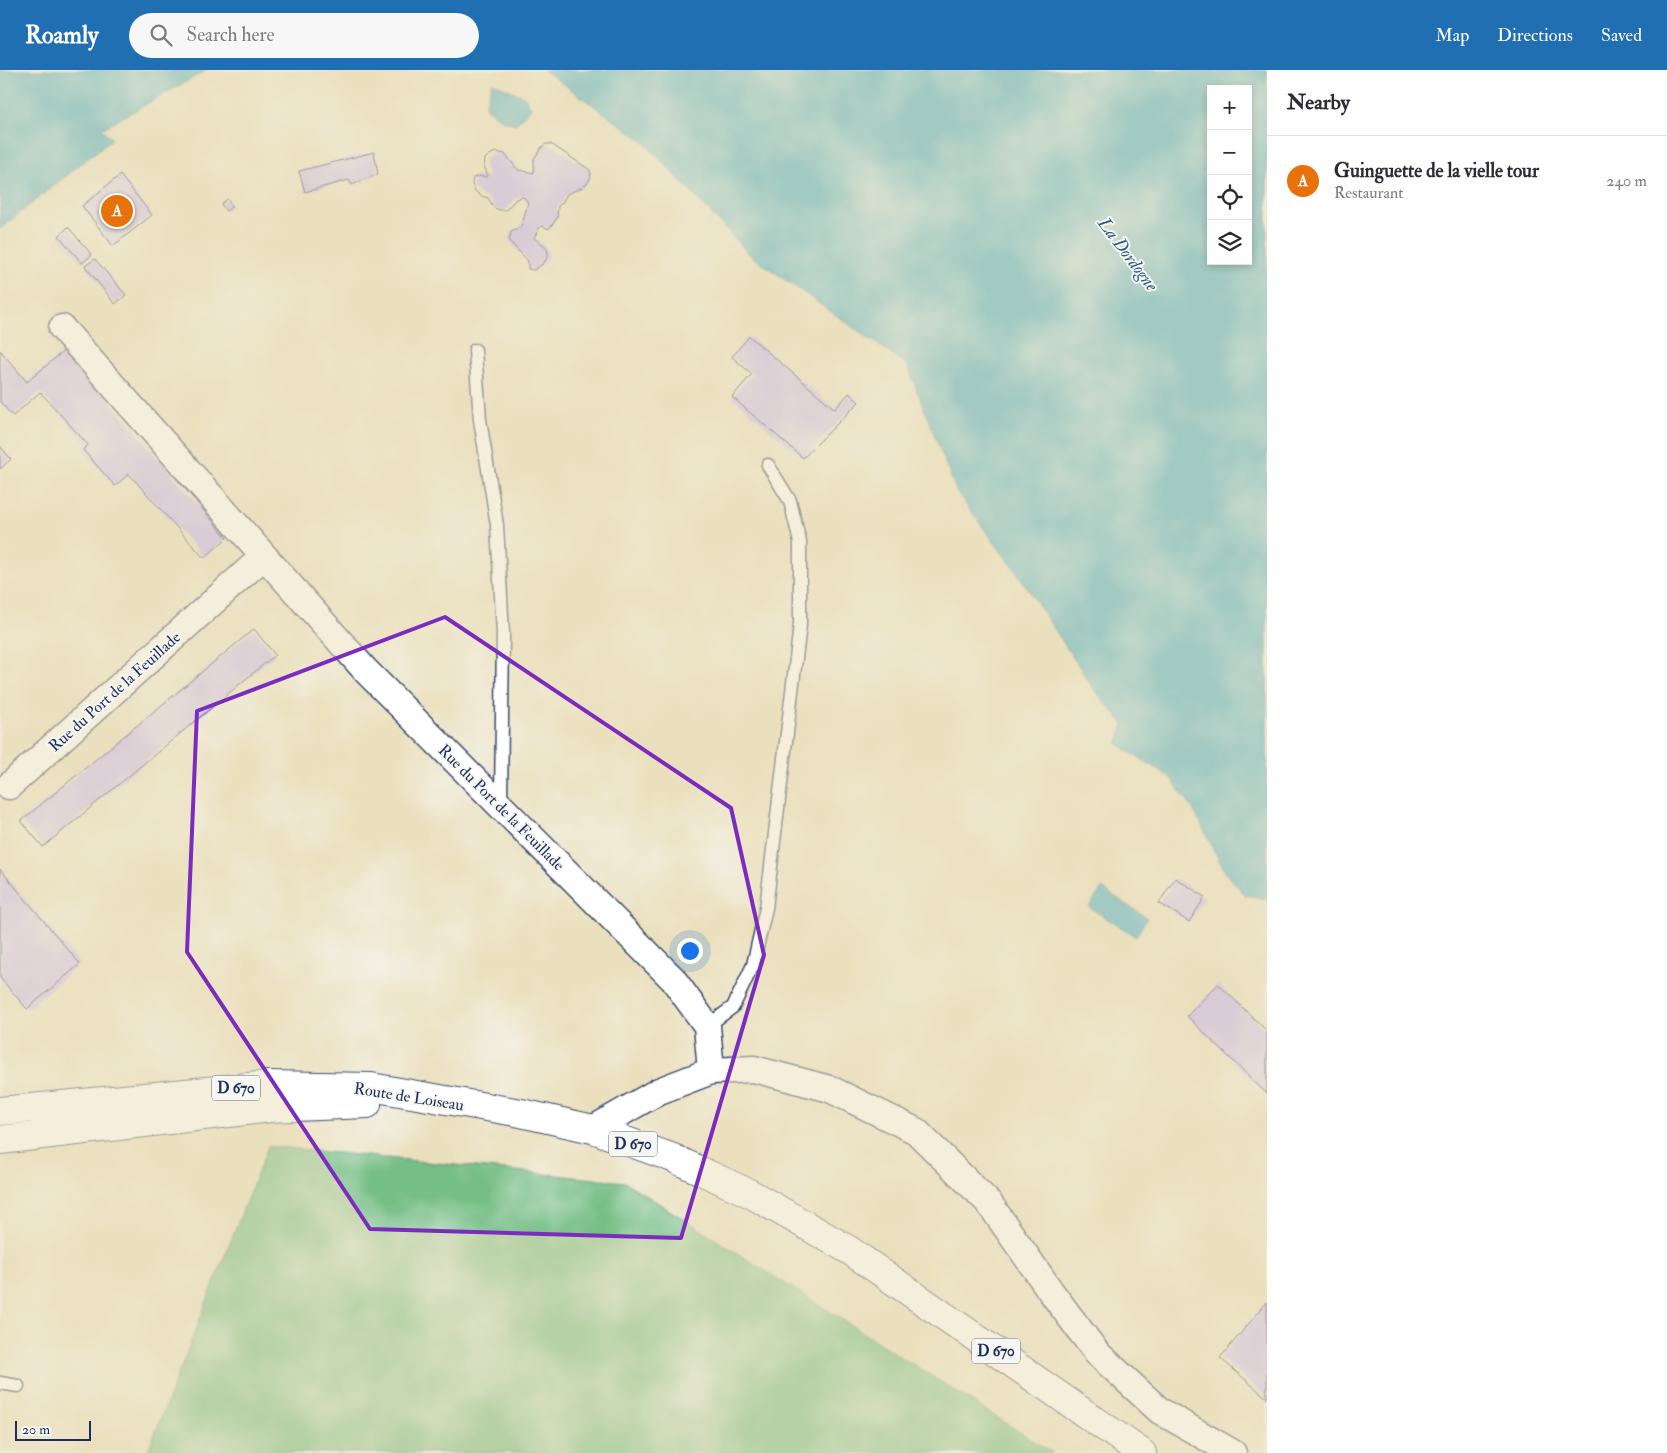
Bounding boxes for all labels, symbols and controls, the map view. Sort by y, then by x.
search box [129,13,479,58]
text: Roamly [25,20,99,51]
icon: search [147,21,175,49]
text: Search here [187,23,274,47]
text: Map [1436,24,1469,47]
text: Directions [1497,24,1573,47]
text: Saved [1601,24,1642,47]
map controls [1207,85,1252,265]
button: + [1207,85,1252,130]
text: Nearby [1287,89,1350,116]
button: − [1207,130,1252,175]
text: Guinguette de la vielle tour [1334,159,1539,183]
text: A [1298,171,1308,191]
text: 240 m [1606,171,1647,191]
button: locate [1207,175,1252,220]
text: Restaurant [1334,183,1403,203]
pin: A [101,192,133,230]
water label: La Dordogne [1092,212,1163,297]
button: layers [1207,220,1252,265]
street label: Rue du Port de la Feuillade [45,627,185,756]
street label: Rue du Port de la Feuillade [434,740,569,875]
your location [677,938,703,964]
road number: D 670 [212,1076,260,1100]
street label: Route de Loiseau [352,1078,465,1116]
road number: D 670 [609,1132,657,1156]
road number: D 670 [972,1338,1020,1364]
scale bar [15,1418,91,1441]
text: 20 m [22,1421,50,1438]

